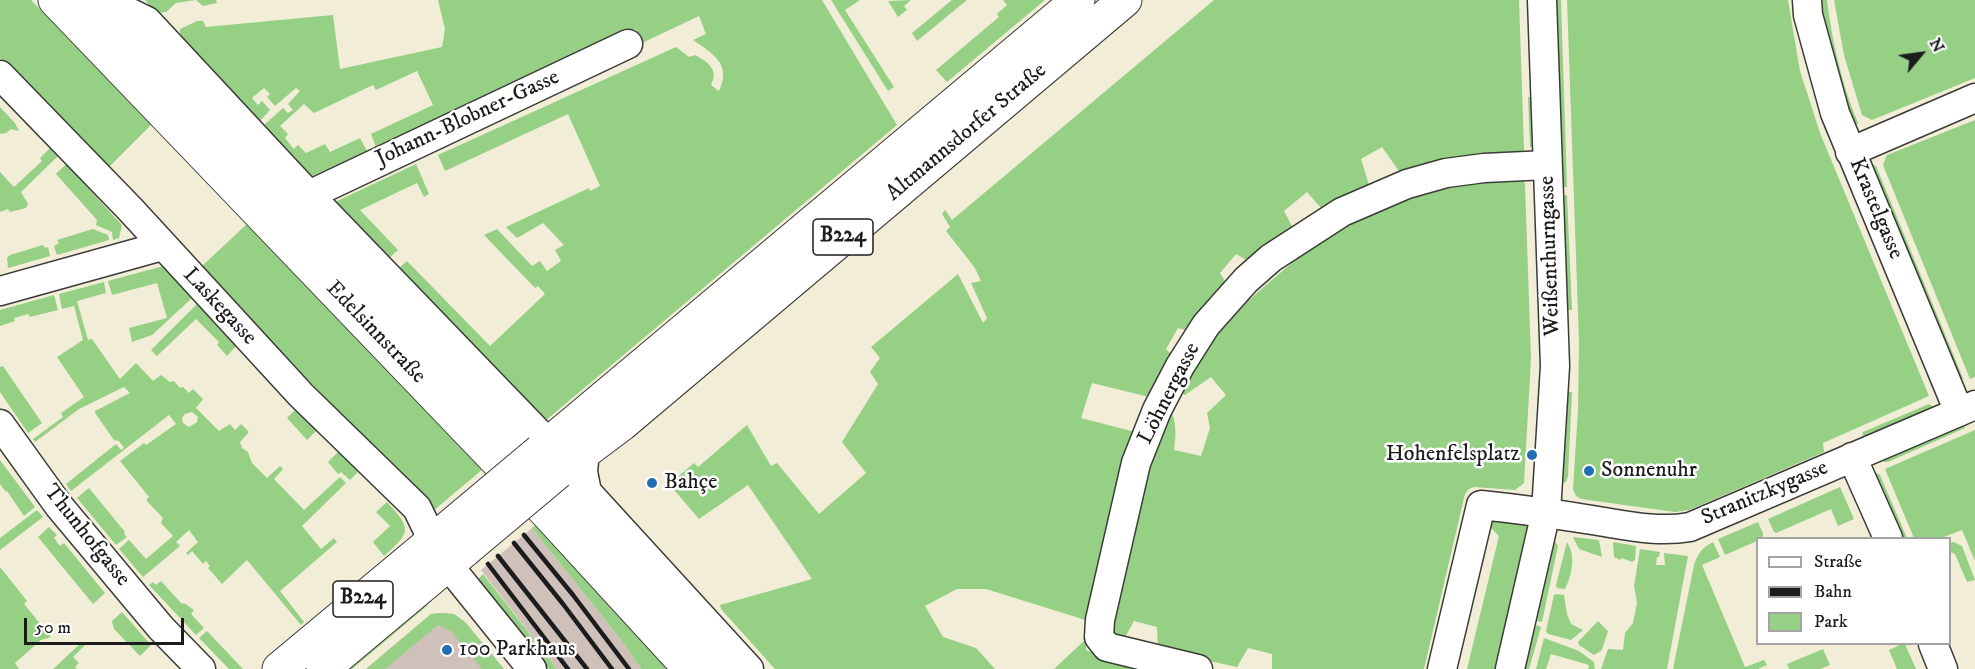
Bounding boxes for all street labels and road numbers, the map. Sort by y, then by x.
street label: Altmannsdorfer Straße [882,58,1052,208]
street label: Johann-Blobner-Gasse [372,65,564,173]
street label: Krastelgasse [1842,155,1908,263]
street label: Weißenthurngasse [1535,175,1567,337]
road number: B224 [813,219,873,255]
street label: Laskegasse [177,263,261,351]
street label: Edelsinnstraße [319,276,431,390]
street label: Löhnergasse [1133,339,1207,449]
street label: Stranitzkygasse [1698,455,1832,533]
street label: Thunhofgasse [37,480,135,592]
road number: B224 [333,581,393,617]

